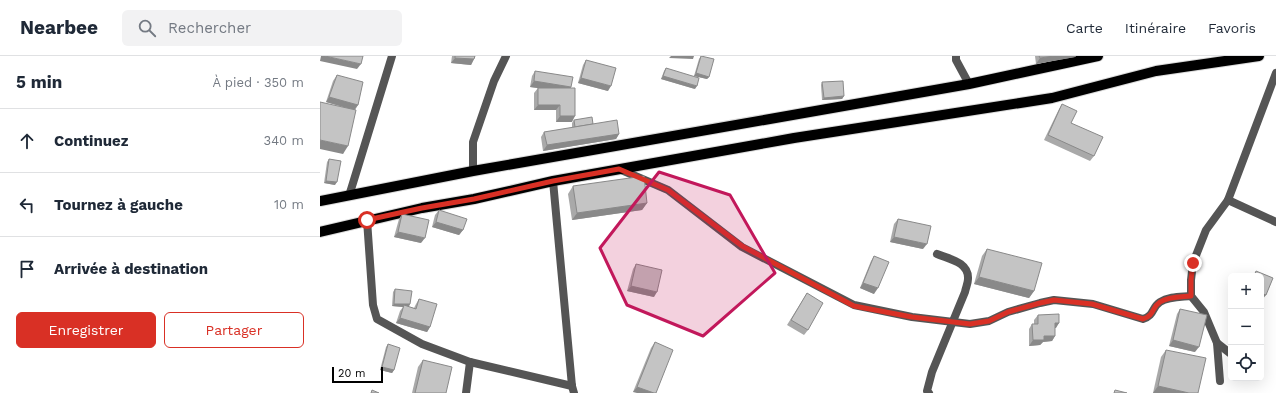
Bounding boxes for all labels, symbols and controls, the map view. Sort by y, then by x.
search box [122,10,402,46]
text: Nearbee [20,16,98,39]
icon: search [136,17,158,39]
text: Rechercher [168,19,251,37]
text: Carte [1066,20,1103,36]
text: Itinéraire [1125,20,1186,36]
text: Favoris [1208,20,1256,36]
text: 5 min [16,72,62,92]
text: À pied · 350 m [212,75,304,90]
icon: ahead [16,130,38,152]
text: Continuez [54,132,128,150]
text: 340 m [264,133,304,148]
icon: left [16,194,38,216]
text: Tournez à gauche [54,196,183,214]
text: 10 m [274,197,304,212]
route start [358,211,376,229]
route end [1184,254,1202,272]
icon: arrive [16,258,38,280]
text: Arrivée à destination [54,260,208,278]
map controls [1228,273,1264,381]
button: + [1228,273,1264,309]
button: − [1228,309,1264,345]
button: Enregistrer [16,312,156,348]
button: Partager [164,312,304,348]
button: locate [1228,345,1264,381]
scale bar [332,365,383,384]
text: 20 m [338,367,366,380]

